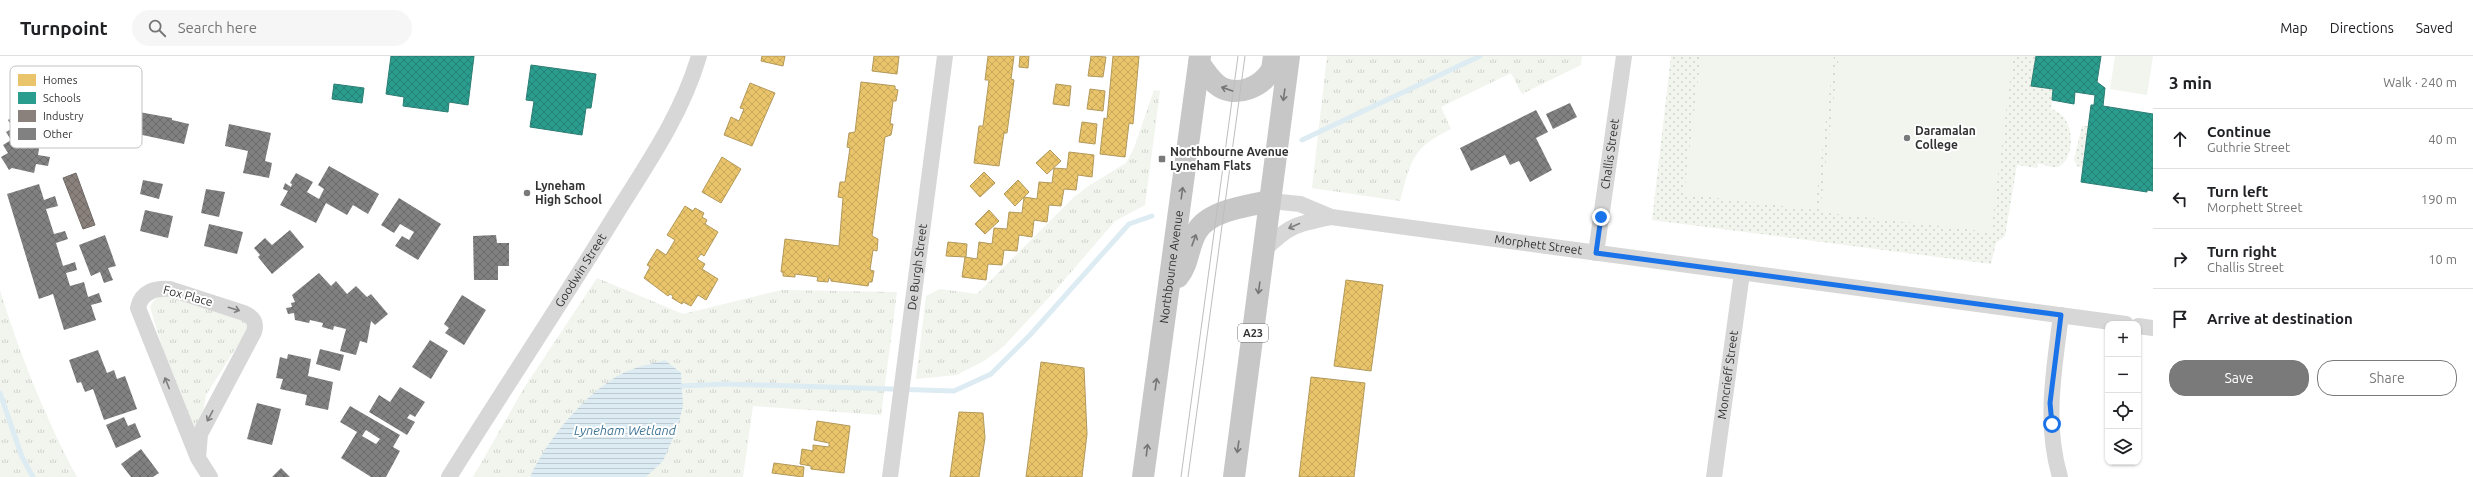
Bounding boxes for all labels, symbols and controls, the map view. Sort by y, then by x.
search box [132,10,412,46]
text: Turnpoint [20,17,108,39]
icon: search [146,17,168,39]
text: Search here [178,19,257,36]
text: Map [2280,20,2308,36]
text: Directions [2330,20,2394,36]
text: Saved [2416,20,2453,36]
legend [10,66,142,148]
text: 3 min [2169,73,2212,92]
text: Homes [43,74,78,86]
text: Walk · 240 m [2383,75,2457,89]
one-way arrow [1221,85,1234,92]
one-way arrow [1280,88,1288,101]
text: Schools [43,92,81,104]
text: Industry [43,110,84,122]
street label: Challis Street [1598,118,1621,190]
text: Continue [2207,123,2271,140]
place label: Daramalan College [1915,124,1976,151]
text: Other [43,128,73,140]
icon: ahead [2169,128,2191,150]
text: 40 m [2428,132,2457,146]
marker: Daramalan College [1902,133,1912,143]
text: Guthrie Street [2207,140,2290,154]
place label: Northbourne Avenue Lyneham Flats [1170,145,1289,172]
marker: Northbourne Avenue Lyneham Flats [1157,154,1167,164]
place label: Lyneham High School [535,179,602,206]
text: Turn left [2207,183,2268,200]
one-way arrow [1178,187,1186,200]
marker: Lyneham High School [522,188,532,198]
icon: left [2169,188,2191,210]
text: 190 m [2421,192,2457,206]
text: Morphett Street [2207,200,2303,214]
route end [1592,208,1610,226]
street label: Northbourne Avenue [1157,210,1185,324]
street label: De Burgh Street [905,222,929,311]
one-way arrow [1288,223,1300,230]
street label: Goodwin Street [552,231,608,309]
street label: Morphett Street [1494,232,1583,257]
one-way arrow [1190,235,1198,247]
text: Turn right [2207,243,2277,260]
icon: right [2169,248,2191,270]
text: 10 m [2428,252,2457,266]
text: Challis Street [2207,260,2284,274]
one-way arrow [1255,281,1263,294]
street label: Fox Place [162,283,214,308]
one-way arrow [228,306,240,314]
icon: arrive [2169,308,2191,330]
text: Arrive at destination [2207,310,2353,327]
map controls [2105,321,2141,465]
button: + [2105,321,2141,357]
road number: A23 [1238,324,1268,342]
street label: Moncrieff Street [1715,329,1740,420]
button: − [2105,357,2141,393]
button: Save [2169,360,2309,396]
button: Share [2317,360,2457,396]
one-way arrow [163,377,171,389]
one-way arrow [1152,378,1160,391]
button: locate [2105,393,2141,429]
one-way arrow [206,409,213,421]
route start [2043,415,2061,433]
water label: Lyneham Wetland [574,423,677,437]
button: layers [2105,429,2141,465]
one-way arrow [1234,440,1242,453]
one-way arrow [1143,444,1151,457]

